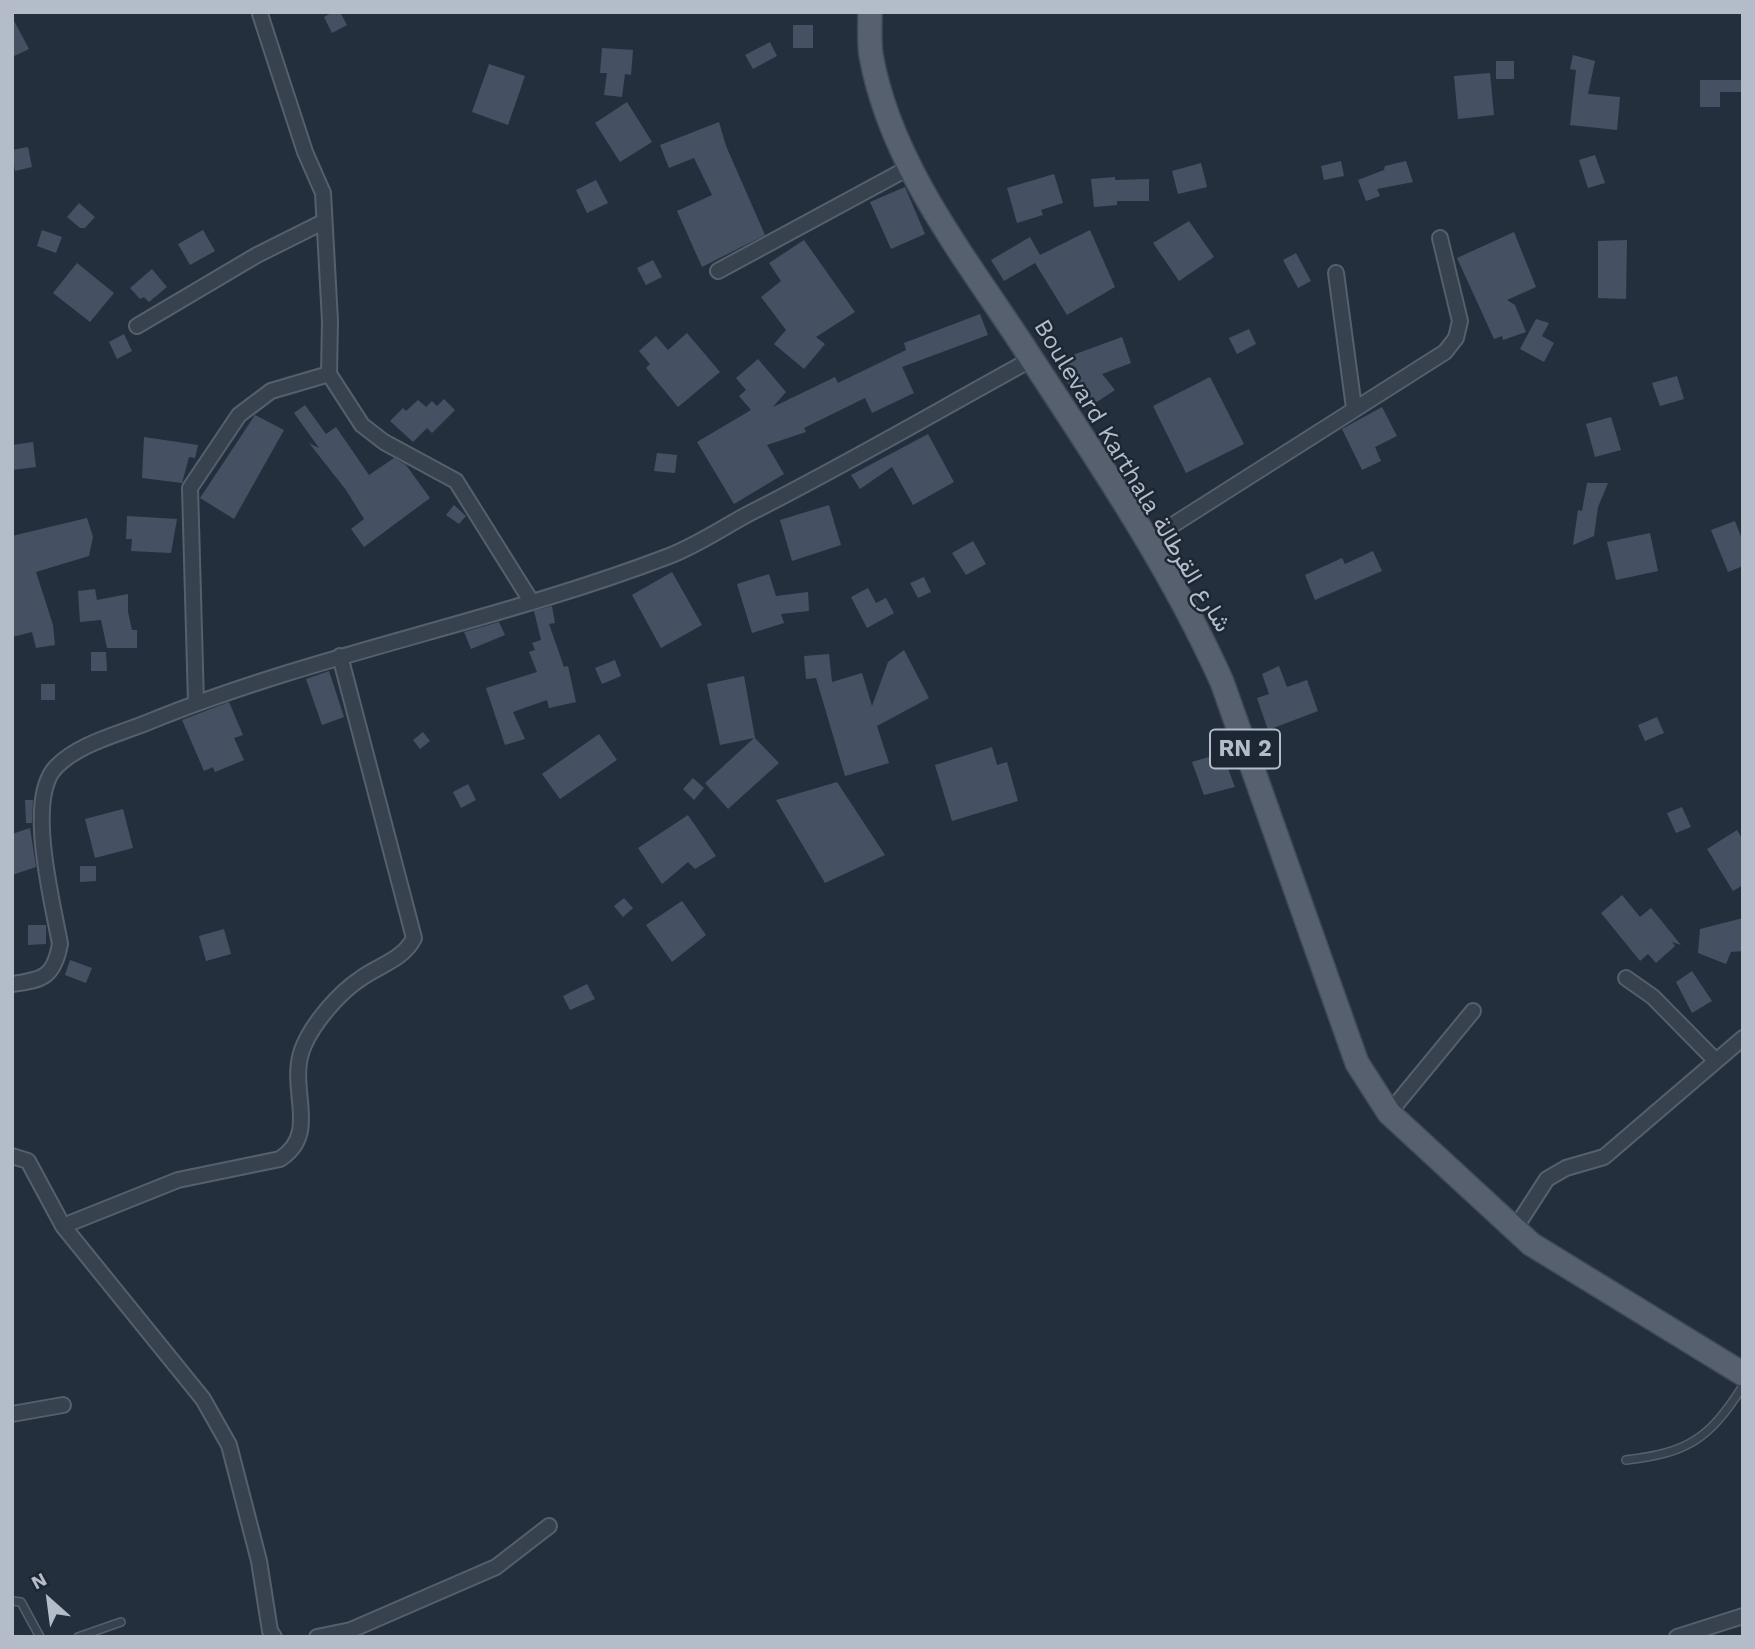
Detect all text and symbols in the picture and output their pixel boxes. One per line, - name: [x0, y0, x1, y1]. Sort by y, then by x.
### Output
- street label: Boulevard Karthala شارع القرطالة: [1027, 315, 1237, 637]
- road number: RN 2: [1210, 730, 1280, 768]
- north arrow: [14, 1565, 84, 1635]
- text: N: [27, 1568, 51, 1594]

